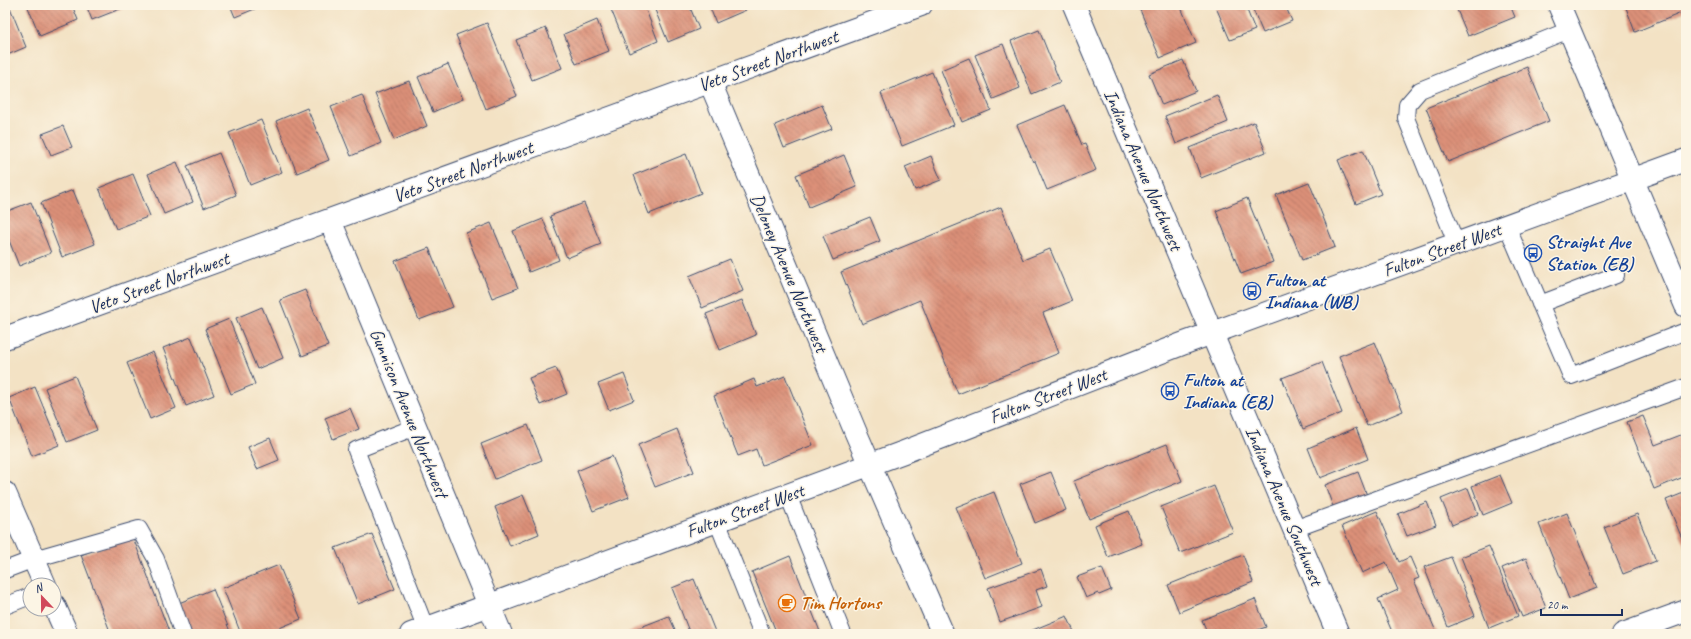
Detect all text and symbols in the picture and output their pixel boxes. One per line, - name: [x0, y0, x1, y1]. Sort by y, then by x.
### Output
- street label: Veto Street Northwest: [695, 24, 843, 97]
- street label: Indiana Avenue Northwest: [1098, 86, 1188, 256]
- street label: Veto Street Northwest: [390, 135, 538, 208]
- street label: Deloney Avenue Northwest: [745, 190, 834, 358]
- street label: Fulton Street West: [1380, 217, 1506, 282]
- place label: Straight Ave Station (EB): [1546, 230, 1635, 276]
- bus stop icon: Straight Ave Station (EB): [1523, 243, 1543, 263]
- street label: Veto Street Northwest: [86, 246, 234, 319]
- place label: Fulton at Indiana (WB): [1265, 268, 1360, 314]
- bus stop icon: Fulton at Indiana (WB): [1242, 281, 1262, 301]
- street label: Gunnison Avenue Northwest: [364, 325, 455, 504]
- street label: Fulton Street West: [986, 362, 1112, 429]
- place label: Fulton at Indiana (EB): [1183, 368, 1274, 414]
- bus stop icon: Fulton at Indiana (EB): [1160, 381, 1180, 401]
- street label: Indiana Avenue Southwest: [1240, 423, 1329, 591]
- street label: Fulton Street West: [683, 478, 809, 543]
- north arrow: [22, 577, 62, 617]
- text: N: [32, 579, 46, 595]
- place label: Tim Hortons: [800, 591, 883, 615]
- scale bar: [1541, 591, 1622, 617]
- cafe icon: Tim Hortons: [777, 593, 797, 613]
- text: 20 m: [1547, 597, 1569, 613]

